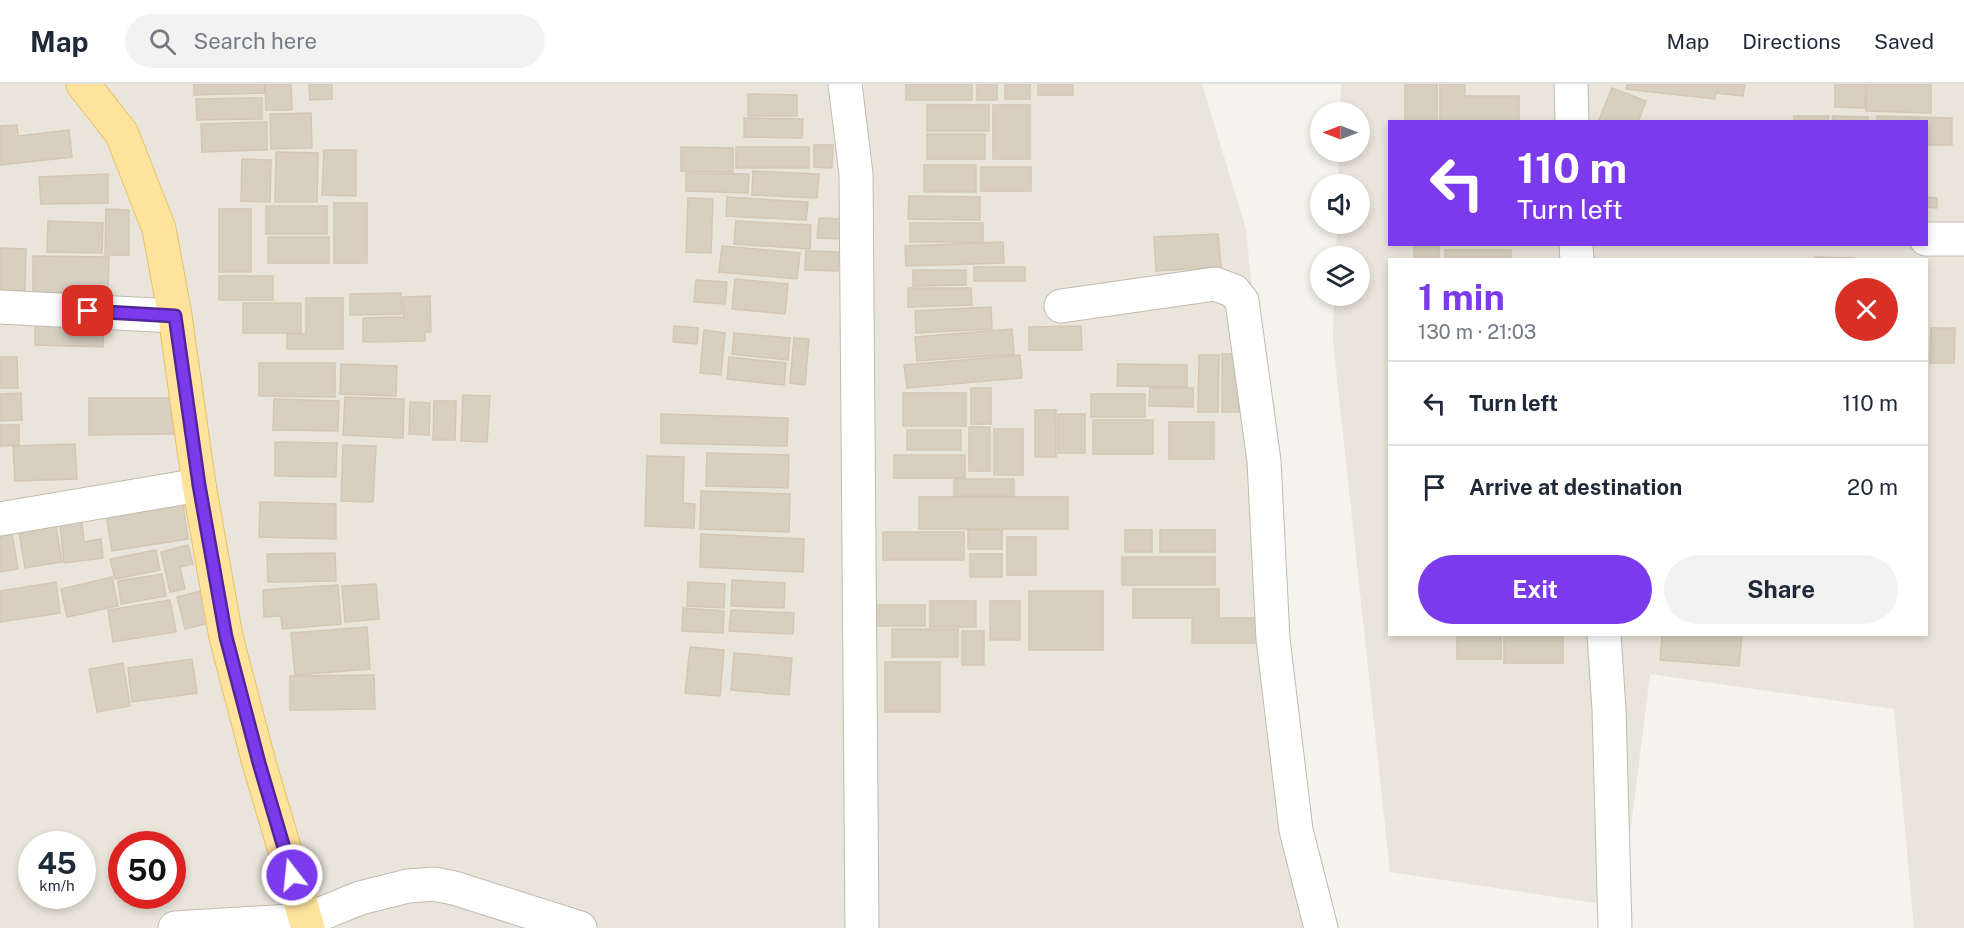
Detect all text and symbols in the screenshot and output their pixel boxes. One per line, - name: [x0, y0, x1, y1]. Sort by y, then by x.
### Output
- search box: [125, 14, 545, 68]
- text: Map: [30, 25, 89, 58]
- icon: search: [146, 25, 179, 58]
- text: Search here: [194, 28, 317, 54]
- text: Map: [1667, 29, 1709, 54]
- text: Directions: [1742, 29, 1841, 54]
- text: Saved: [1874, 29, 1934, 54]
- north arrow: [1310, 102, 1370, 162]
- map controls: [1310, 102, 1370, 306]
- text: 110 m: [1517, 143, 1627, 192]
- icon: left: [1418, 144, 1496, 222]
- button: sound: [1310, 174, 1370, 234]
- text: Turn left: [1517, 193, 1623, 225]
- button: layers: [1310, 246, 1370, 306]
- text: 1 min: [1418, 276, 1505, 318]
- button: close: [1835, 278, 1898, 341]
- pin: [62, 285, 113, 336]
- icon: arrive: [71, 294, 104, 327]
- text: 130 m · 21:03: [1418, 320, 1536, 344]
- icon: left: [1418, 387, 1451, 420]
- text: Turn left: [1469, 390, 1558, 416]
- text: 110 m: [1842, 390, 1898, 416]
- icon: arrive: [1418, 471, 1451, 504]
- text: Arrive at destination: [1469, 474, 1682, 500]
- text: 20 m: [1847, 474, 1898, 500]
- button: Exit: [1418, 555, 1652, 624]
- button: Share: [1664, 555, 1898, 624]
- speed limit sign: 50: [108, 831, 186, 909]
- position arrow: [260, 843, 324, 907]
- text: 45: [37, 845, 77, 881]
- text: km/h: [39, 877, 75, 894]

